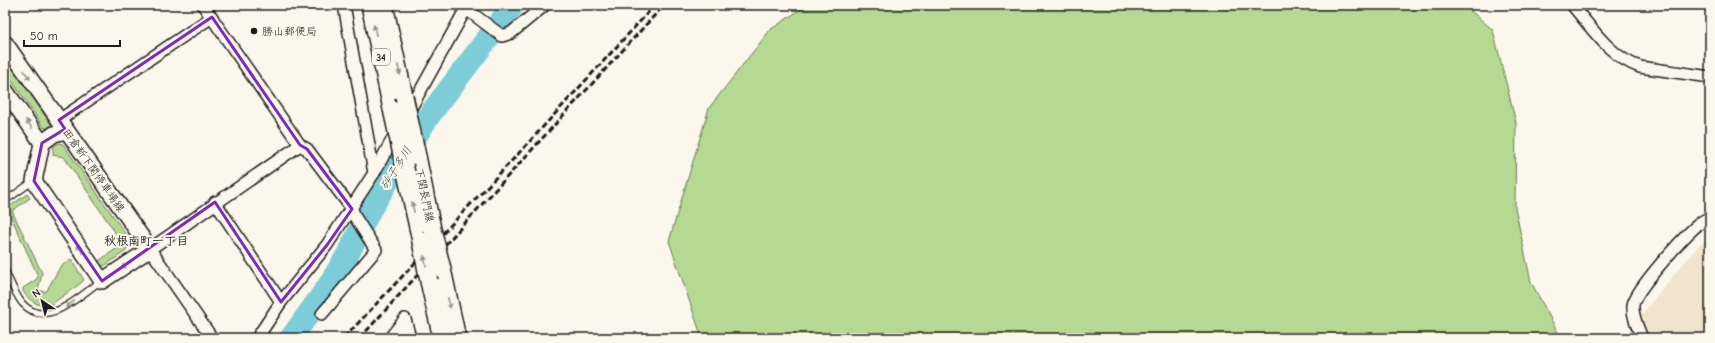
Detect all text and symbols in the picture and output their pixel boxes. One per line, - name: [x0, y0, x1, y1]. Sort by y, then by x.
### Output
- scale bar: [24, 22, 120, 48]
- one-way arrow: [371, 23, 377, 36]
- place label: 勝山郵便局: [262, 25, 317, 38]
- marker: 勝山郵便局: [249, 26, 259, 36]
- text: 50 m: [30, 29, 58, 43]
- road number: 34: [372, 49, 390, 65]
- one-way arrow: [396, 64, 402, 77]
- one-way arrow: [23, 70, 31, 81]
- one-way arrow: [25, 118, 33, 129]
- street label: 田倉新下関停車場線: [60, 126, 127, 215]
- water label: 砂子多川: [377, 144, 415, 192]
- street label: 下関長門線: [412, 167, 437, 223]
- one-way arrow: [410, 201, 416, 213]
- district label: 秋根南町一丁目: [104, 234, 188, 248]
- one-way arrow: [76, 243, 84, 254]
- one-way arrow: [422, 255, 428, 267]
- one-way arrow: [120, 261, 131, 269]
- north arrow: [22, 281, 62, 321]
- text: N: [30, 286, 43, 301]
- one-way arrow: [447, 297, 453, 310]
- one-way arrow: [65, 300, 76, 308]

